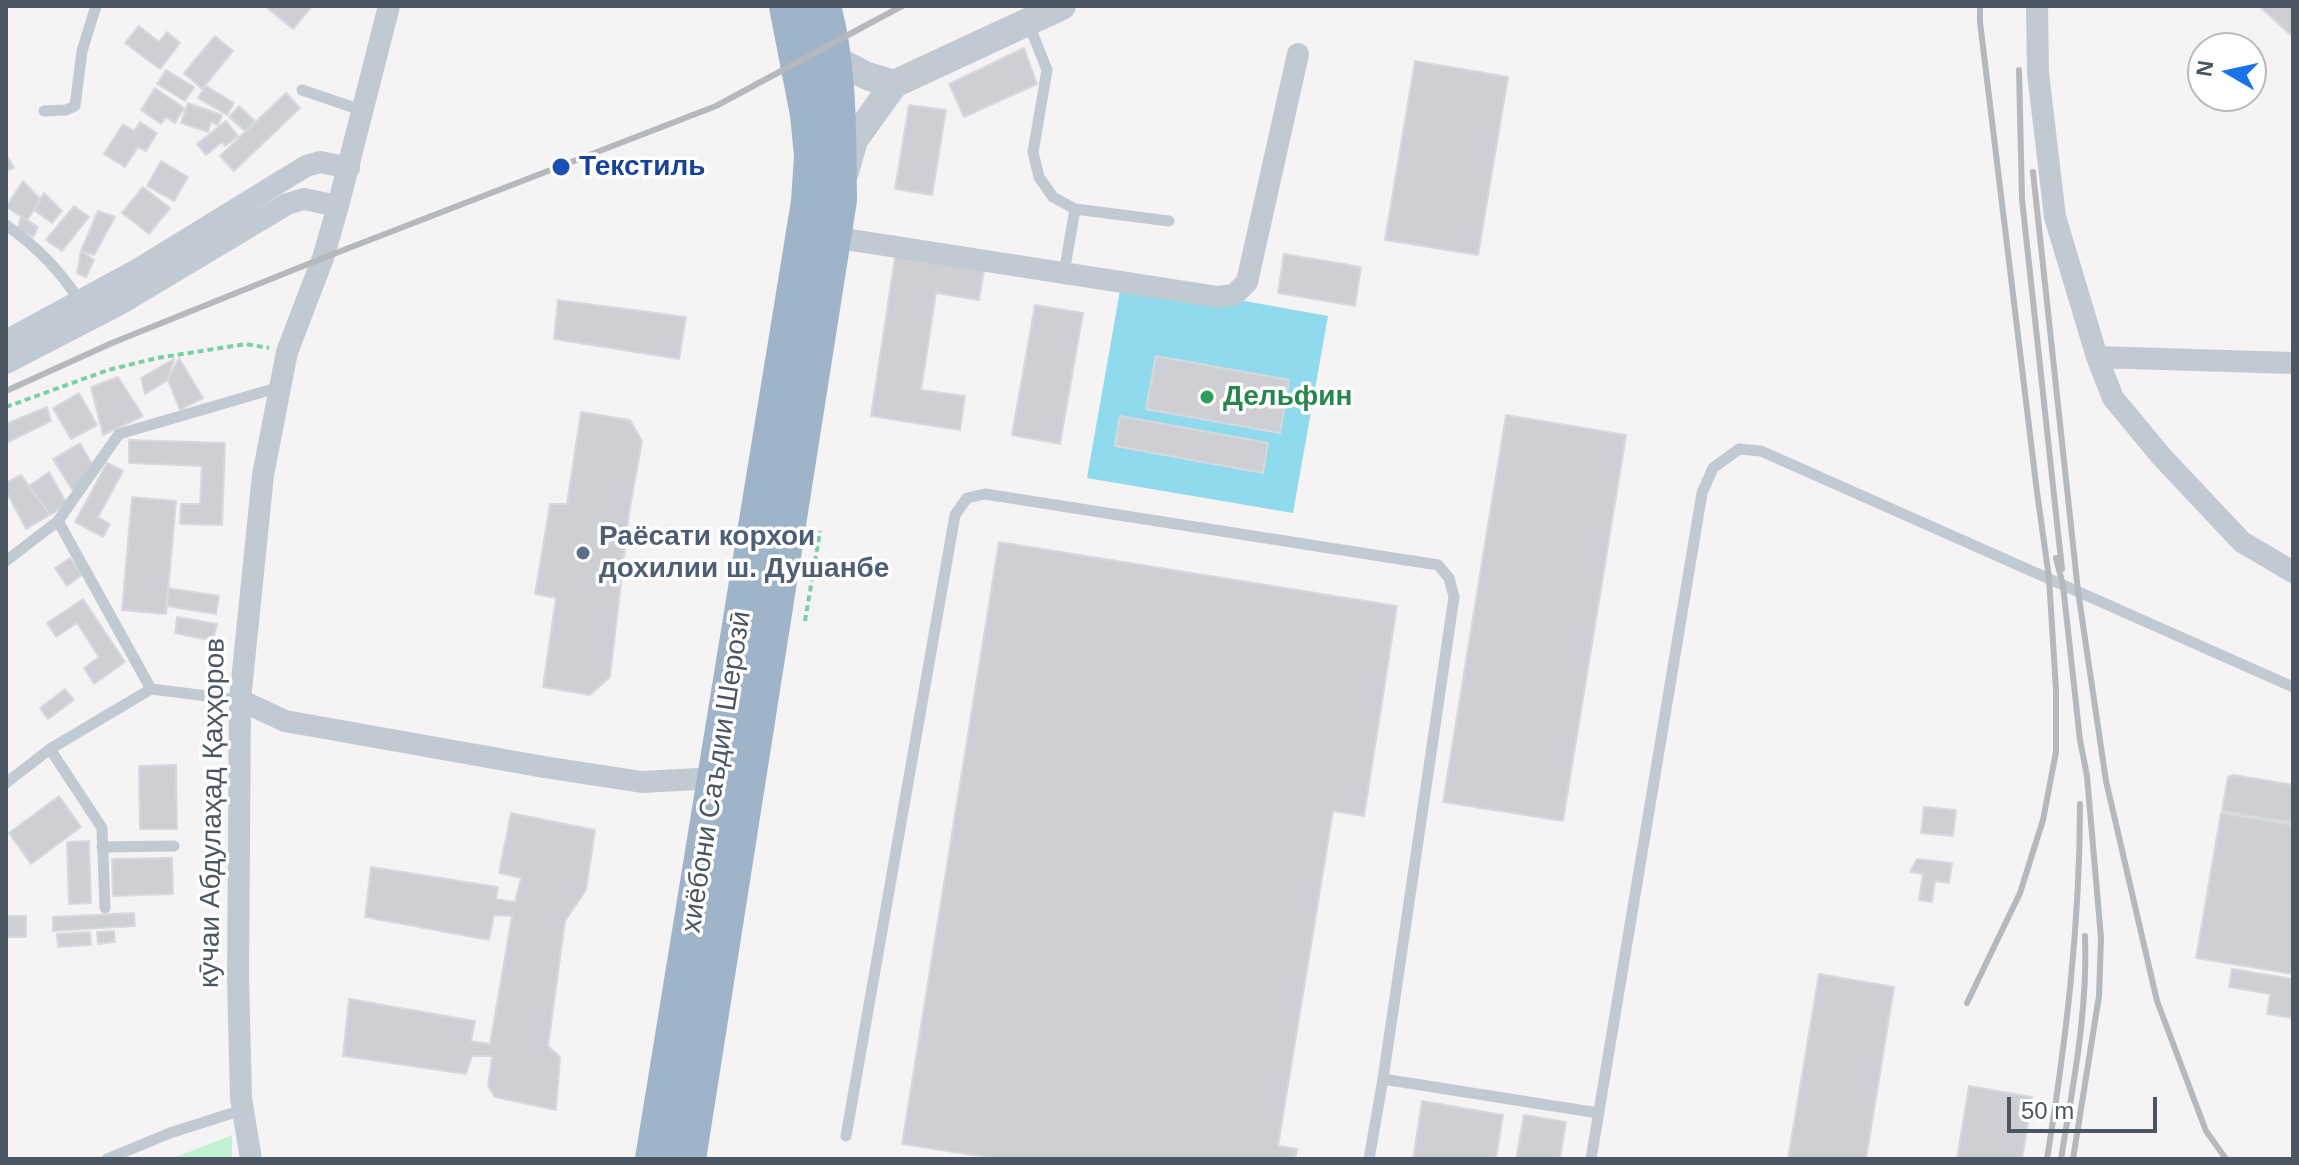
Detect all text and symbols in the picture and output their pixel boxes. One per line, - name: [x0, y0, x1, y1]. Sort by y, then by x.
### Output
- north arrow: [2187, 32, 2267, 112]
- text: N: [2191, 59, 2218, 78]
- place label: Текстиль: [579, 150, 705, 184]
- marker: Текстиль: [550, 156, 572, 178]
- place label: Дельфин: [1223, 380, 1352, 414]
- marker: Дельфин: [1198, 388, 1216, 406]
- place label: Раёсати корхои дохилии ш. Душанбе: [599, 520, 889, 586]
- marker: Раёсати корхои дохилии ш. Душанбе: [574, 544, 592, 562]
- street label: хиёбони Саъдии Шерозӣ: [675, 609, 759, 935]
- street label: кӯчаи Абдулаҳад Қаҳҳоров: [193, 638, 233, 988]
- scale bar: [2011, 1081, 2161, 1131]
- text: 50 m: [2021, 1097, 2074, 1124]

